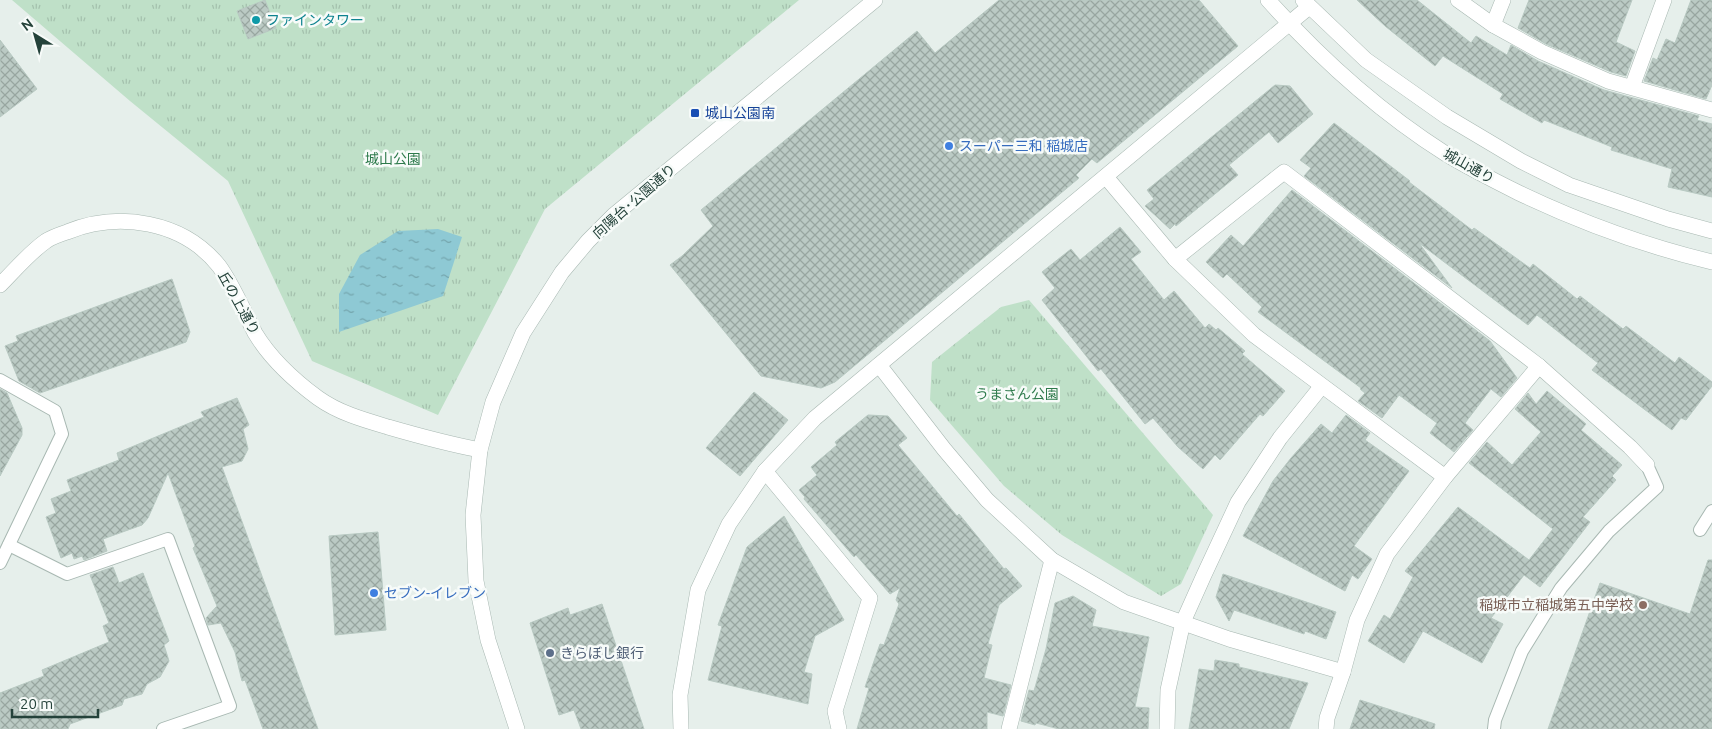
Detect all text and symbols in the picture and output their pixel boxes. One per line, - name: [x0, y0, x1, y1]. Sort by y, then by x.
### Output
- north arrow: [10, 10, 60, 60]
- place label: ファインタワー: [266, 12, 364, 28]
- marker: ファインタワー: [250, 14, 262, 26]
- text: N: [18, 15, 36, 34]
- place label: 城山公園南: [705, 105, 775, 121]
- marker: 城山公園南: [689, 107, 701, 119]
- place label: スーパー三和 稲城店: [959, 138, 1088, 154]
- marker: スーパー三和 稲城店: [943, 140, 955, 152]
- street label: 城山通り: [1441, 145, 1497, 187]
- park label: 城山公園: [365, 151, 421, 167]
- street label: 向陽台･公園通り: [589, 161, 679, 241]
- street label: 丘の上通り: [215, 269, 263, 337]
- park label: うまさん公園: [975, 386, 1059, 402]
- place label: セブン-イレブン: [384, 585, 486, 601]
- marker: セブン-イレブン: [368, 587, 380, 599]
- place label: 稲城市立稲城第五中学校: [1479, 597, 1633, 613]
- marker: 稲城市立稲城第五中学校: [1637, 599, 1649, 611]
- place label: きらぼし銀行: [560, 645, 644, 661]
- marker: きらぼし銀行: [544, 647, 556, 659]
- scale bar: [12, 686, 99, 718]
- text: 20 m: [20, 695, 53, 712]

